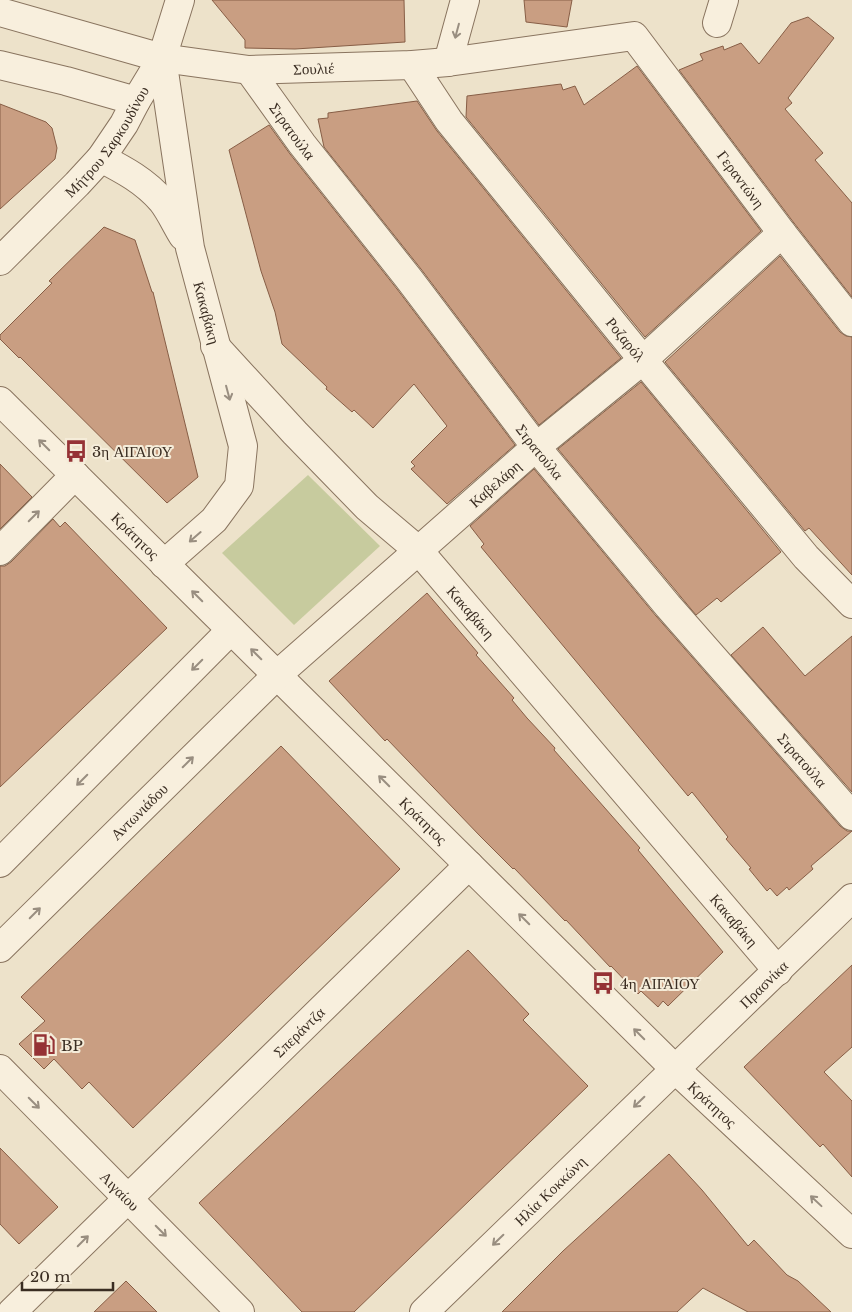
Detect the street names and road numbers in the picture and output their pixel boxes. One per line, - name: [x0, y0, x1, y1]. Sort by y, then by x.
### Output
- street label: Σουλιέ: [293, 58, 335, 78]
- street label: Μήτρου Σαρκουδίνου: [60, 82, 153, 201]
- street label: Στρατούλα: [266, 99, 320, 163]
- street label: Γεραντώνη: [713, 146, 769, 212]
- street label: Κακαβάκη: [190, 279, 225, 346]
- street label: Ροζαρόλ: [602, 313, 650, 366]
- street label: Στρατούλα: [512, 420, 568, 483]
- street label: Καβελάρη: [465, 455, 525, 511]
- street label: Κράτητος: [108, 508, 164, 563]
- street label: Κακαβάκη: [443, 582, 499, 643]
- street label: Στρατούλα: [774, 729, 832, 791]
- street label: Αντωνιάδου: [106, 779, 172, 844]
- street label: Κράτητος: [396, 793, 452, 848]
- street label: Κακαβάκη: [706, 889, 763, 951]
- street label: Πρασνίκα: [735, 956, 792, 1012]
- street label: Σπεράντζα: [269, 1002, 328, 1061]
- street label: Κράτητος: [684, 1077, 741, 1131]
- street label: Ηλία Κοκκώνη: [510, 1151, 590, 1229]
- street label: Αιγαίου: [96, 1167, 144, 1215]

